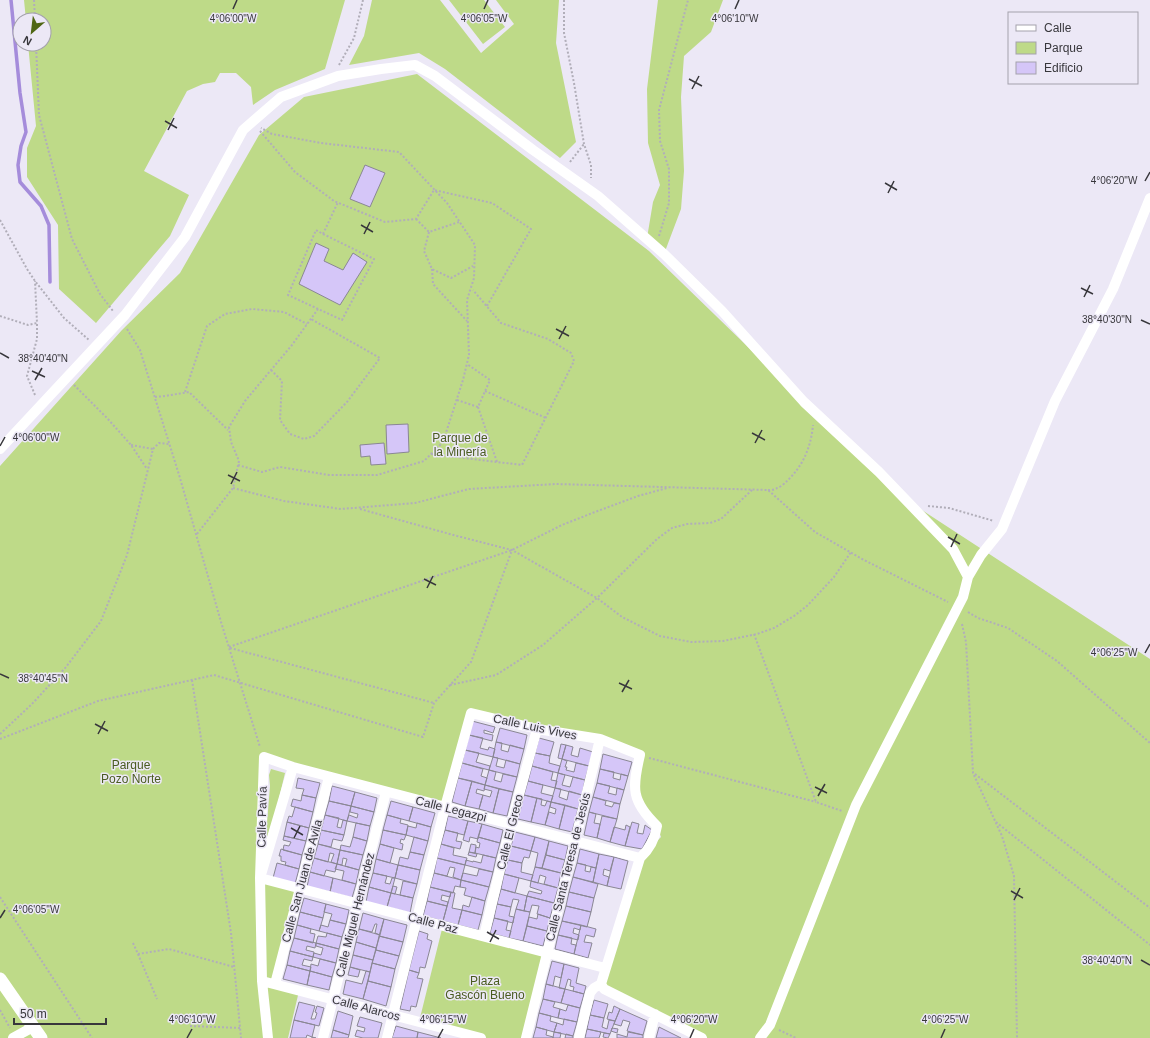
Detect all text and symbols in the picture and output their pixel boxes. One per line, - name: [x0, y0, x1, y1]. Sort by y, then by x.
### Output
- north arrow: [12, 12, 52, 52]
- legend: [1008, 12, 1138, 84]
- text: 4°06'00"W: [210, 13, 257, 24]
- text: 4°06'05"W: [461, 13, 508, 24]
- text: 4°06'10"W: [712, 13, 759, 24]
- text: Calle: [1044, 21, 1072, 35]
- text: N: [21, 34, 34, 48]
- text: Parque: [1044, 41, 1083, 55]
- text: Edificio: [1044, 61, 1083, 75]
- text: 4°06'20"W: [1091, 175, 1138, 186]
- text: 38°40'30"N: [1082, 314, 1132, 325]
- text: 38°40'40"N: [18, 353, 68, 364]
- park label: Parque de la Minería: [432, 431, 488, 459]
- text: 4°06'00"W: [13, 432, 60, 443]
- text: 4°06'25"W: [1091, 647, 1138, 658]
- text: 38°40'45"N: [18, 673, 68, 684]
- street label: Calle Luis Vives: [492, 711, 578, 743]
- park label: Parque Pozo Norte: [101, 758, 161, 786]
- street label: Calle Pavía: [254, 786, 270, 848]
- street label: Calle Santa Teresa de Jesús: [543, 791, 593, 943]
- street label: Calle El Greco: [494, 792, 526, 871]
- street label: Calle Legazpi: [414, 793, 488, 825]
- street label: Calle San Juan de Avila: [279, 818, 325, 944]
- street label: Calle Miguel Hernández: [333, 851, 377, 979]
- text: 4°06'05"W: [13, 904, 60, 915]
- street label: Calle Paz: [406, 910, 460, 936]
- text: 38°40'40"N: [1082, 955, 1132, 966]
- park label: Plaza Gascón Bueno: [445, 974, 525, 1002]
- street label: Calle Alarcos: [330, 992, 402, 1024]
- scale bar: [14, 1000, 106, 1026]
- text: 50 m: [20, 1007, 47, 1021]
- text: 4°06'10"W: [169, 1014, 216, 1025]
- text: 4°06'15"W: [420, 1014, 467, 1025]
- text: 4°06'20"W: [671, 1014, 718, 1025]
- text: 4°06'25"W: [922, 1014, 969, 1025]

